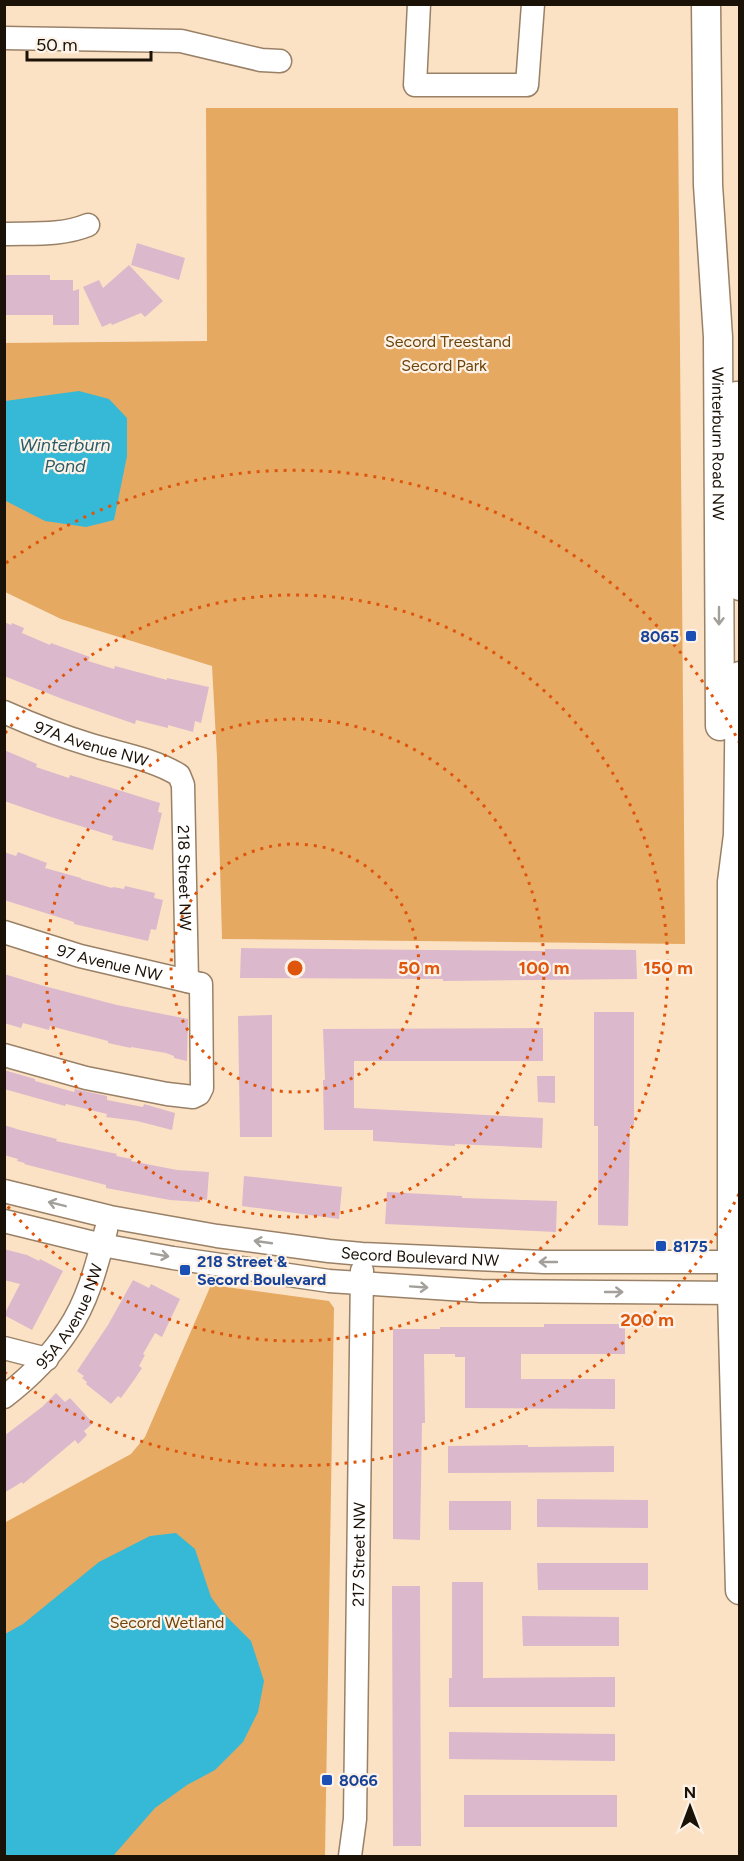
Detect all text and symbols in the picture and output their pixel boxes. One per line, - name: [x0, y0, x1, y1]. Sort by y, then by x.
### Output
- scale bar: [27, 24, 152, 62]
- text: 50 m: [36, 34, 78, 56]
- park label: Secord Treestand: [385, 332, 511, 351]
- park label: Secord Park: [401, 356, 487, 375]
- street label: Winterburn Road NW: [708, 367, 728, 521]
- water label: Winterburn Pond: [19, 434, 111, 477]
- one-way arrow: [713, 605, 725, 625]
- place label: 8065: [640, 627, 679, 646]
- marker: 8065: [684, 629, 698, 643]
- street label: 97A Avenue NW: [32, 717, 151, 771]
- street label: 218 Street NW: [174, 825, 195, 932]
- street label: 97 Avenue NW: [55, 940, 165, 985]
- text: 50 m: [398, 957, 440, 979]
- text: 100 m: [519, 957, 569, 979]
- text: 150 m: [643, 957, 693, 979]
- centre of rings: [285, 958, 305, 978]
- one-way arrow: [48, 1197, 67, 1209]
- one-way arrow: [253, 1236, 273, 1247]
- place label: 8175: [673, 1237, 708, 1256]
- marker: 8175: [654, 1239, 668, 1253]
- street label: Secord Boulevard NW: [340, 1243, 500, 1270]
- one-way arrow: [150, 1250, 169, 1261]
- place label: 218 Street & Secord Boulevard: [197, 1252, 326, 1289]
- one-way arrow: [538, 1256, 558, 1268]
- street label: 95A Avenue NW: [32, 1261, 107, 1373]
- marker: 218 Street & Secord Boulevard: [178, 1263, 192, 1277]
- one-way arrow: [409, 1281, 429, 1292]
- one-way arrow: [604, 1286, 624, 1298]
- text: 200 m: [620, 1309, 674, 1331]
- street label: 217 Street NW: [349, 1501, 369, 1607]
- park label: Secord Wetland: [110, 1613, 224, 1632]
- place label: 8066: [339, 1771, 378, 1790]
- marker: 8066: [320, 1773, 334, 1787]
- north arrow: [660, 1777, 720, 1837]
- text: N: [684, 1783, 696, 1802]

